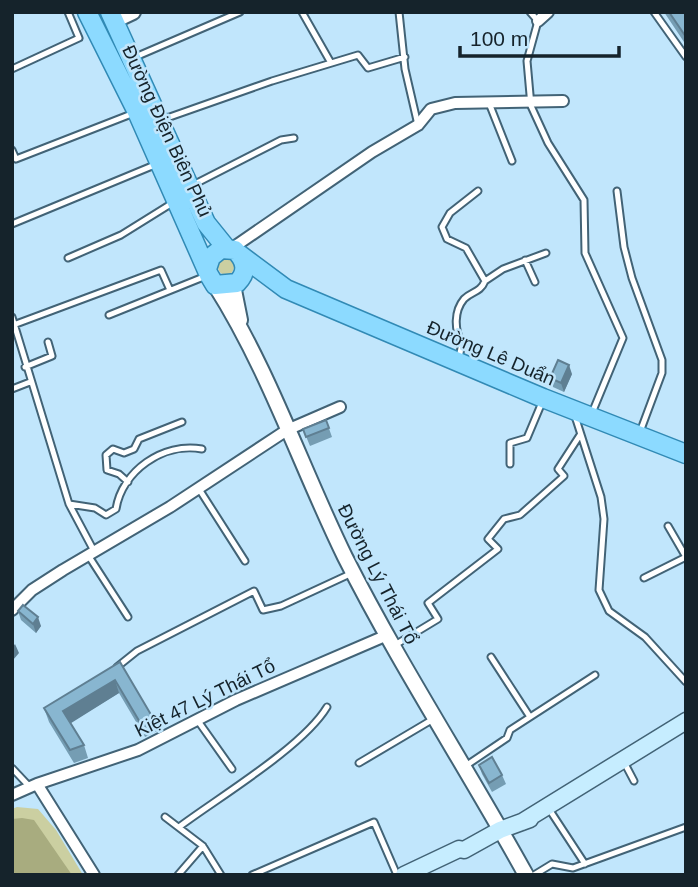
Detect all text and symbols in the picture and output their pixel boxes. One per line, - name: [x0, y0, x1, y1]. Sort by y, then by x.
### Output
- scale bar: [460, 14, 619, 58]
- text: 100 m: [470, 27, 528, 50]
- street label: Đường Điện Biên Phủ: [118, 42, 216, 220]
- street label: Đường Lê Duẩn: [424, 317, 558, 389]
- street label: Đường Lý Thái Tổ: [334, 500, 422, 648]
- street label: Kiệt 47 Lý Thái Tổ: [131, 655, 279, 741]

